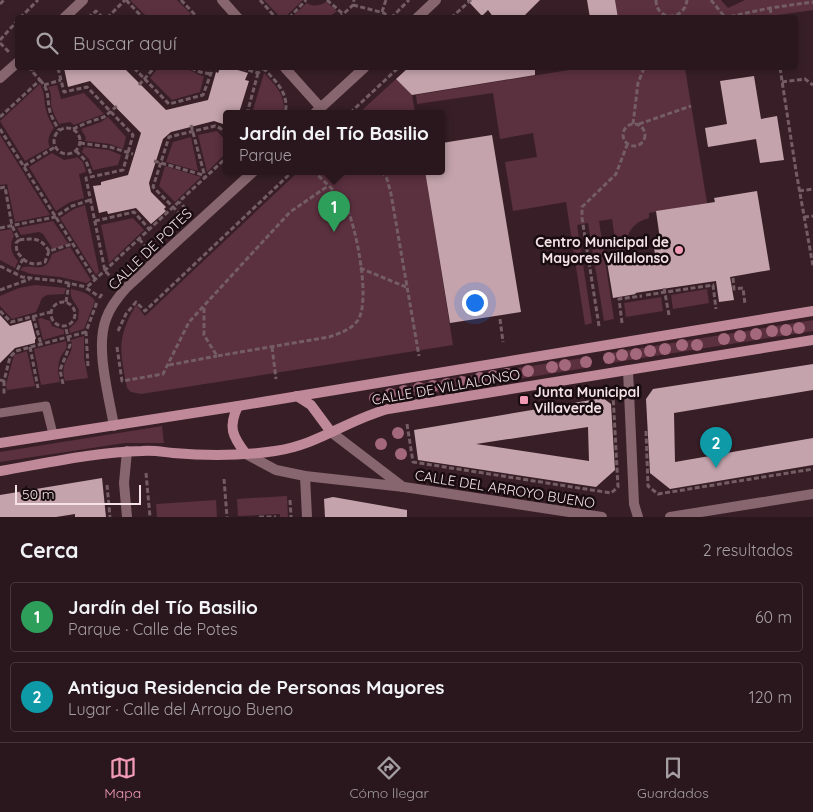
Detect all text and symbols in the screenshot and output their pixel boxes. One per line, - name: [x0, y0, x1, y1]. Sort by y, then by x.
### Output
- search box: [15, 15, 798, 70]
- icon: search: [33, 29, 61, 57]
- text: Buscar aquí: [73, 31, 177, 55]
- popup: [223, 110, 445, 175]
- text: Jardín del Tío Basilio: [239, 121, 429, 145]
- text: Parque: [239, 145, 292, 165]
- pin: 1: [318, 191, 350, 232]
- street label: CALLE DE POTES: [104, 204, 196, 294]
- place label: Centro Municipal de Mayores Villalonso: [535, 233, 669, 267]
- marker: Centro Municipal de Mayores Villalonso: [673, 244, 685, 256]
- your location: [462, 290, 488, 316]
- street label: CALLE DE VILLALONSO: [370, 365, 522, 409]
- place label: Junta Municipal Villaverde: [534, 383, 640, 417]
- marker: Junta Municipal Villaverde: [518, 394, 530, 406]
- pin: 2: [700, 427, 732, 468]
- street label: CALLE DEL ARROYO BUENO: [414, 466, 597, 512]
- scale bar: [15, 482, 141, 505]
- text: 50 m: [22, 485, 55, 503]
- text: Cerca: [20, 537, 78, 563]
- text: 2 resultados: [703, 540, 793, 560]
- text: Jardín del Tío Basilio: [68, 595, 258, 619]
- text: 1: [34, 607, 40, 627]
- text: 60 m: [755, 607, 792, 627]
- text: Parque · Calle de Potes: [68, 619, 237, 639]
- text: Antigua Residencia de Personas Mayores: [68, 675, 445, 699]
- text: 2: [32, 687, 42, 707]
- text: 120 m: [749, 687, 792, 707]
- text: Lugar · Calle del Arroyo Bueno: [68, 699, 293, 719]
- tab: Mapa: [104, 754, 141, 802]
- tab: Cómo llegar: [349, 754, 429, 802]
- tab: Guardados: [637, 754, 709, 802]

